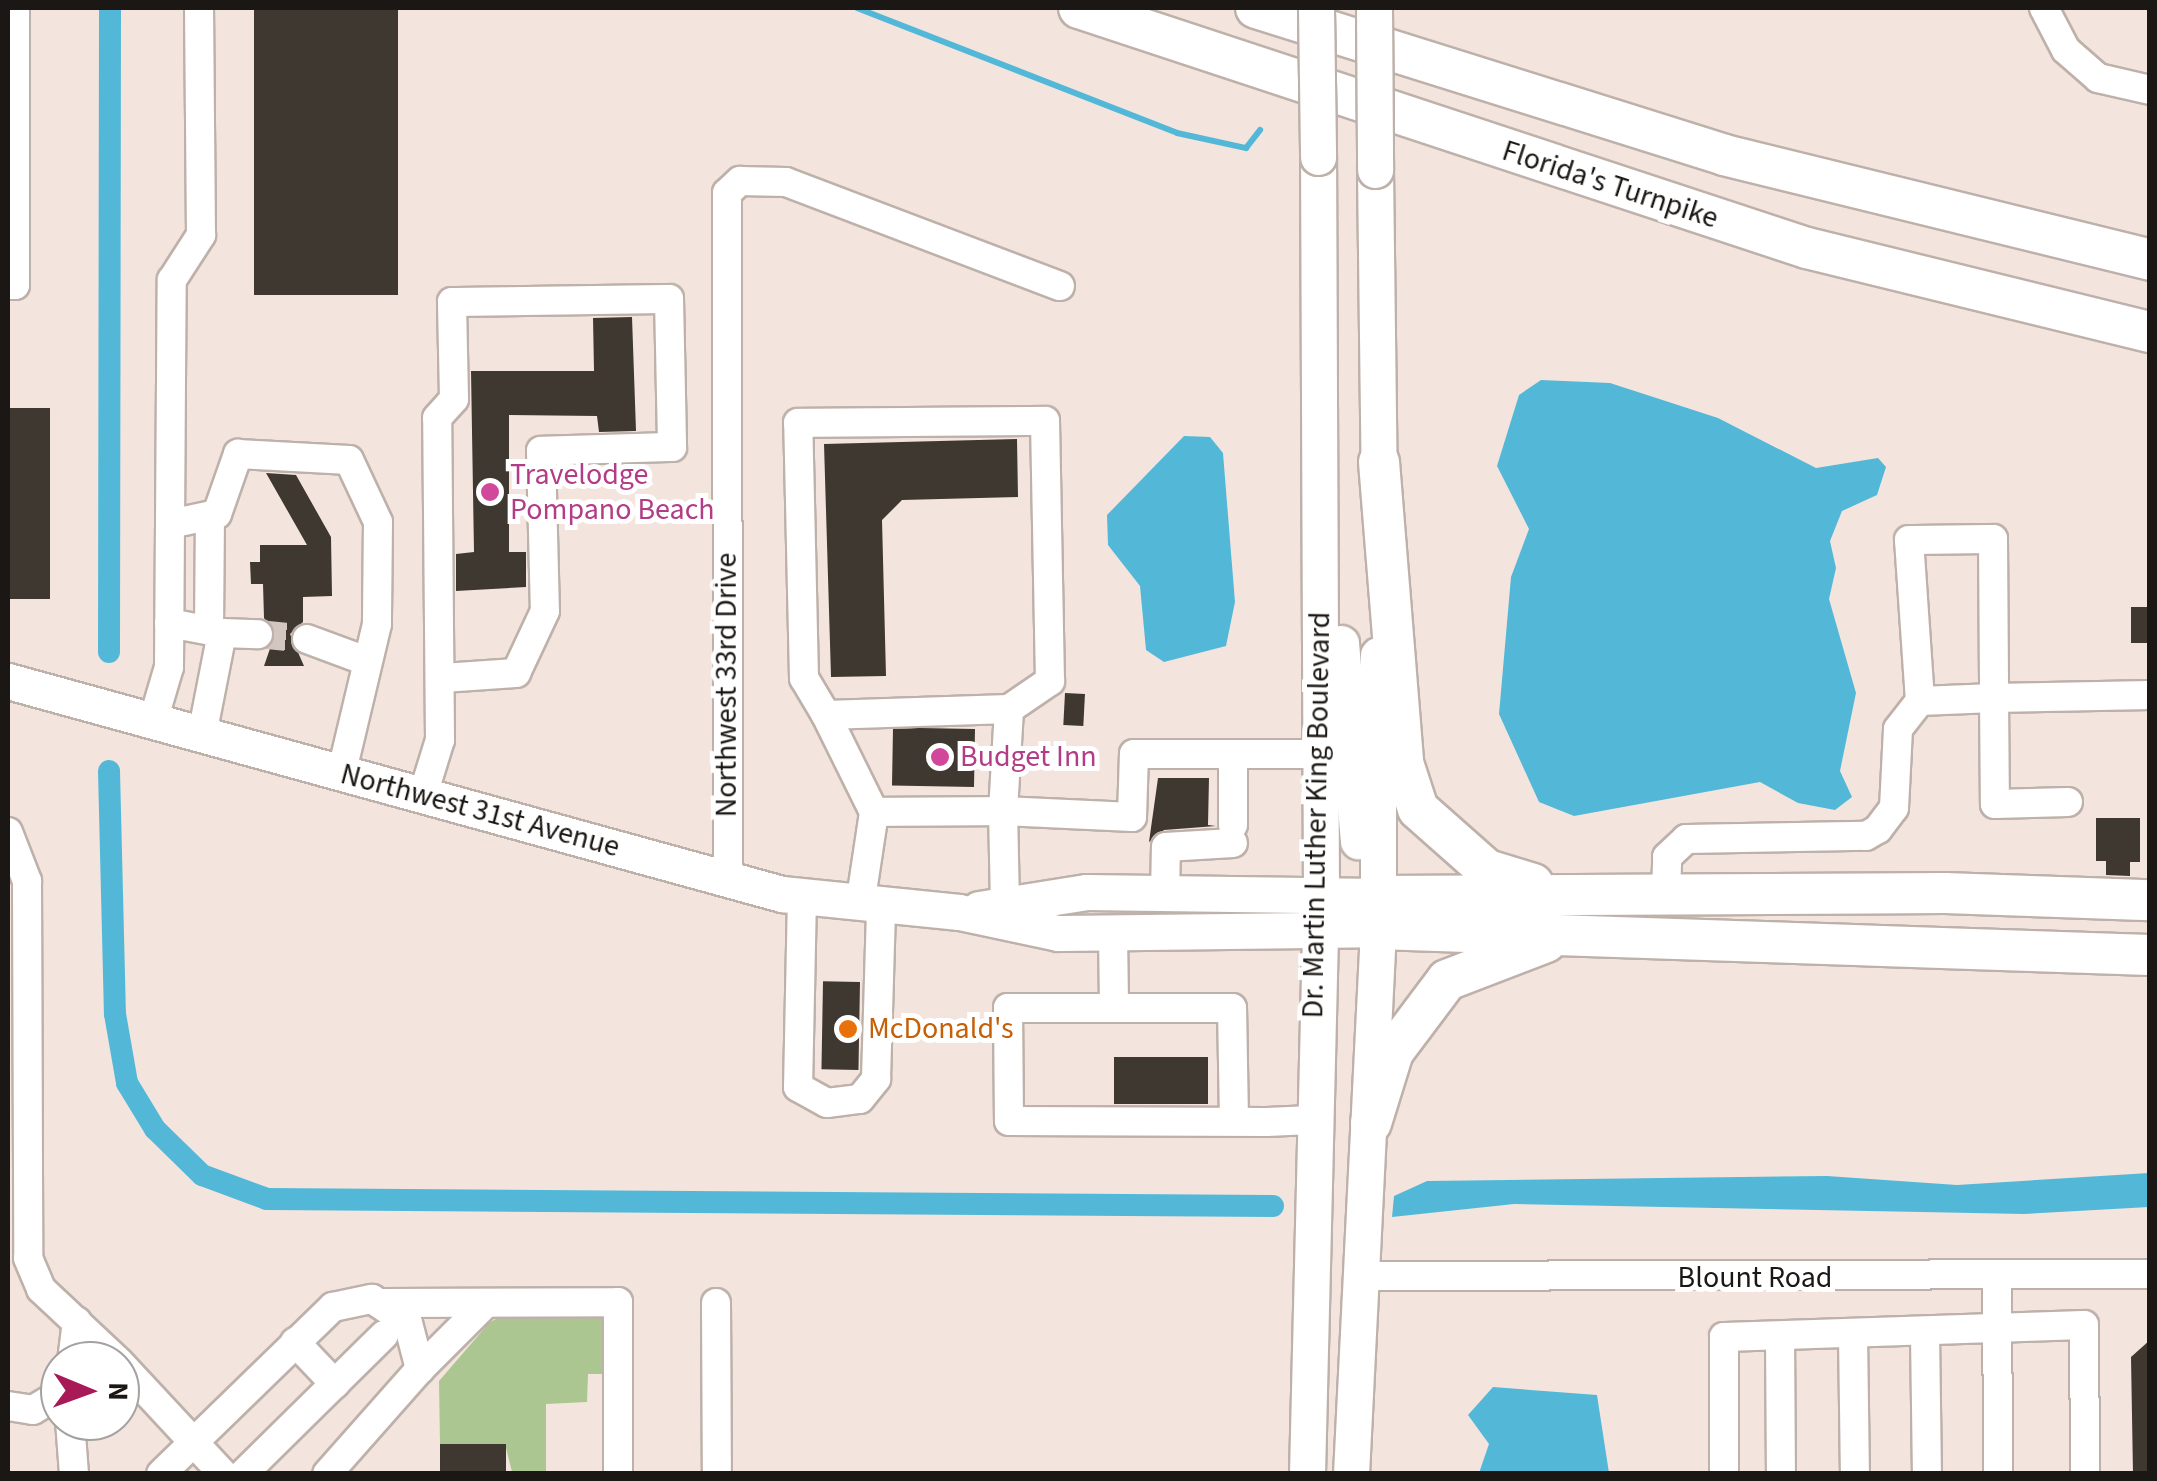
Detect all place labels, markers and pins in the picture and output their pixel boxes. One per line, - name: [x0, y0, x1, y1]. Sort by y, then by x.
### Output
- place label: Travelodge Pompano Beach: [510, 457, 715, 528]
- marker: Travelodge Pompano Beach: [479, 481, 501, 503]
- place label: Budget Inn: [960, 739, 1097, 775]
- marker: Budget Inn: [929, 746, 951, 768]
- place label: McDonald's: [868, 1011, 1013, 1047]
- marker: McDonald's: [837, 1018, 859, 1040]

